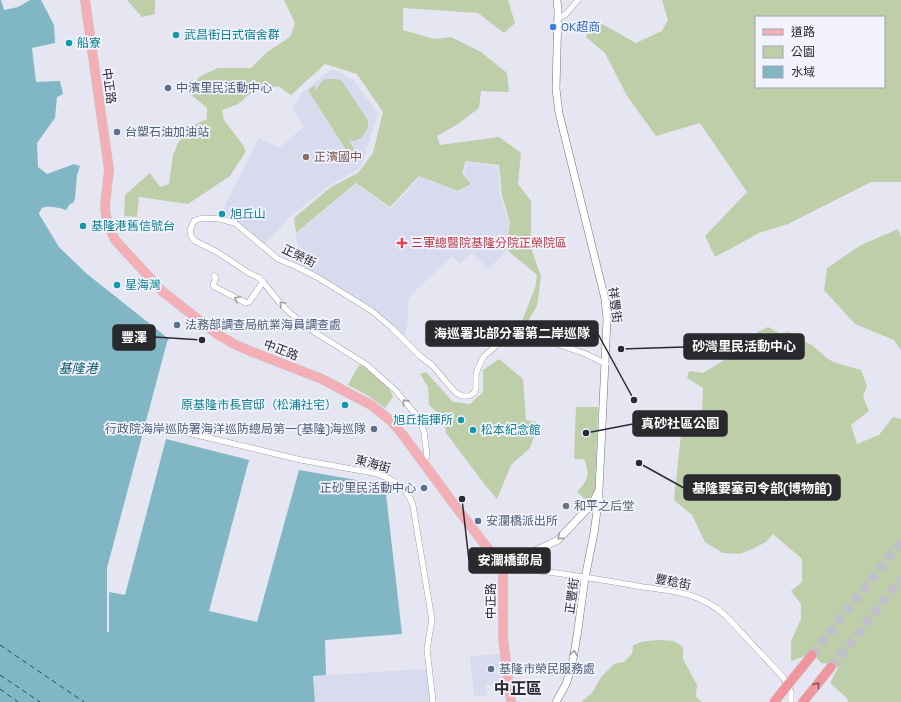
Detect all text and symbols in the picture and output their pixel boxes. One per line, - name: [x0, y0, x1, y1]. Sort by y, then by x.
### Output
- legend: [755, 16, 885, 88]
- place label: OK超商: [561, 19, 600, 35]
- marker: OK超商: [548, 22, 558, 32]
- text: 道路: [791, 24, 815, 40]
- place label: 武昌街日式宿舍群: [184, 27, 280, 43]
- marker: 武昌街日式宿舍群: [171, 30, 181, 40]
- place label: 船寮: [77, 35, 101, 51]
- marker: 船寮: [64, 38, 74, 48]
- text: 公園: [791, 44, 815, 60]
- text: 水域: [791, 64, 815, 80]
- street label: 中正路: [99, 67, 119, 105]
- place label: 中濱里民活動中心: [176, 80, 272, 96]
- marker: 中濱里民活動中心: [163, 83, 173, 93]
- place label: 台塑石油加油站: [125, 124, 209, 140]
- marker: 台塑石油加油站: [112, 127, 122, 137]
- place label: 正濱國中: [314, 149, 362, 165]
- marker: 正濱國中: [301, 152, 311, 162]
- place label: 旭丘山: [230, 206, 266, 222]
- marker: 旭丘山: [217, 209, 227, 219]
- place label: 基隆港舊信號台: [91, 218, 175, 234]
- marker: 基隆港舊信號台: [78, 221, 88, 231]
- place label: 三軍總醫院基隆分院正榮院區: [411, 235, 567, 251]
- marker: 三軍總醫院基隆分院正榮院區: [396, 237, 408, 249]
- street label: 正榮街: [279, 241, 319, 271]
- place label: 星海灣: [125, 277, 161, 293]
- marker: 星海灣: [112, 280, 122, 290]
- street label: 祥豐街: [605, 286, 625, 324]
- one-way arrow: [234, 296, 241, 303]
- one-way arrow: [279, 302, 287, 309]
- place label: 法務部調查局航業海員調查處: [185, 317, 341, 333]
- marker: 法務部調查局航業海員調查處: [172, 320, 182, 330]
- callout: 海巡署北部分署第二岸巡隊: [426, 321, 598, 346]
- callout: 豐澤: [113, 325, 155, 350]
- text: 海巡署北部分署第二岸巡隊: [434, 325, 590, 342]
- text: 豐澤: [121, 329, 147, 346]
- callout: 砂灣里民活動中心: [684, 334, 804, 359]
- street label: 中正路: [261, 336, 301, 364]
- text: 砂灣里民活動中心: [692, 338, 796, 355]
- water label: 基隆港: [58, 360, 99, 377]
- place label: 原基隆市長官邸（松浦社宅）: [181, 397, 337, 413]
- one-way arrow: [402, 399, 410, 407]
- marker: 原基隆市長官邸（松浦社宅）: [340, 400, 350, 410]
- callout: 真砂社區公園: [633, 411, 727, 436]
- place label: 旭丘指揮所: [393, 412, 453, 428]
- marker: 旭丘指揮所: [456, 415, 466, 425]
- text: 真砂社區公園: [641, 415, 719, 432]
- place label: 行政院海岸巡防署海洋巡防總局第一(基隆)海巡隊: [105, 421, 366, 437]
- place label: 松本紀念館: [481, 422, 541, 438]
- marker: 行政院海岸巡防署海洋巡防總局第一(基隆)海巡隊: [369, 424, 379, 434]
- marker: 松本紀念館: [468, 425, 478, 435]
- street label: 東海街: [354, 452, 392, 476]
- callout: 基隆要塞司令部(博物館): [684, 475, 840, 500]
- place label: 正砂里民活動中心: [320, 480, 416, 496]
- text: 基隆要塞司令部(博物館): [692, 480, 832, 497]
- marker: 正砂里民活動中心: [419, 483, 429, 493]
- place label: 和平之后堂: [574, 498, 634, 514]
- marker: 和平之后堂: [561, 501, 571, 511]
- place label: 安瀾橋派出所: [486, 513, 558, 529]
- marker: 安瀾橋派出所: [473, 516, 483, 526]
- one-way arrow: [557, 533, 564, 540]
- callout: 安瀾橋郵局: [469, 548, 550, 573]
- text: 安瀾橋郵局: [477, 552, 543, 569]
- street label: 豐稔街: [654, 571, 692, 593]
- street label: 正豐街: [562, 577, 582, 615]
- street label: 中正路: [483, 583, 499, 619]
- one-way arrow: [569, 650, 578, 656]
- place label: 基隆市榮民服務處: [499, 661, 595, 677]
- marker: 基隆市榮民服務處: [486, 664, 496, 674]
- district label: 中正區: [494, 678, 542, 699]
- one-way arrow: [813, 682, 820, 689]

